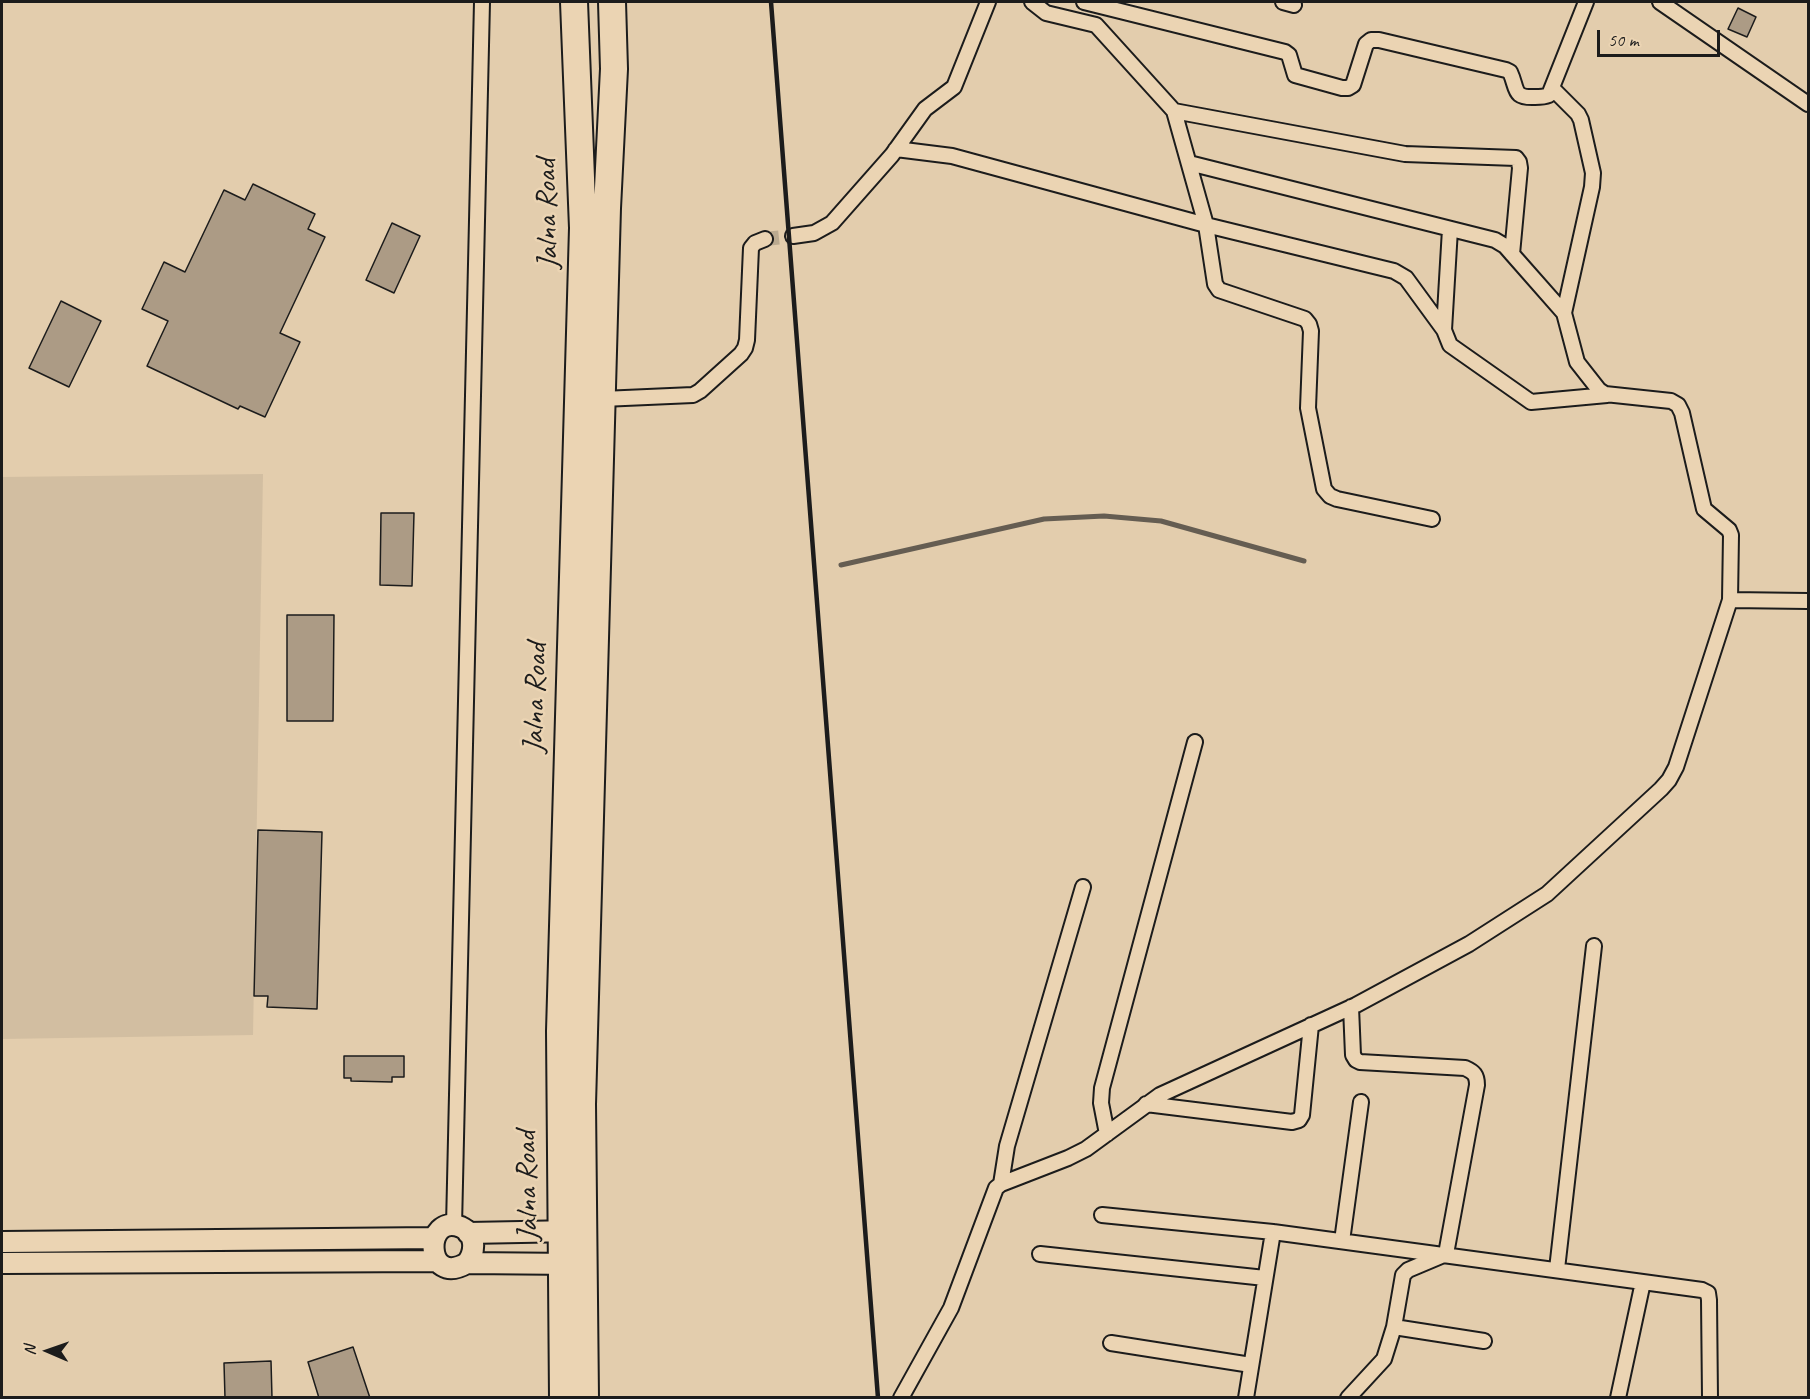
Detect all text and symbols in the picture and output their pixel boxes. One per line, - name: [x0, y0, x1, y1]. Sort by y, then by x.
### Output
- scale bar: [1600, 18, 1723, 56]
- text: 50 m: [1608, 29, 1639, 51]
- street label: Jalna Road: [529, 159, 567, 269]
- street label: Jalna Road: [516, 642, 556, 754]
- street label: Jalna Road: [509, 1131, 547, 1241]
- north arrow: [18, 1321, 78, 1381]
- text: N: [20, 1345, 40, 1356]

